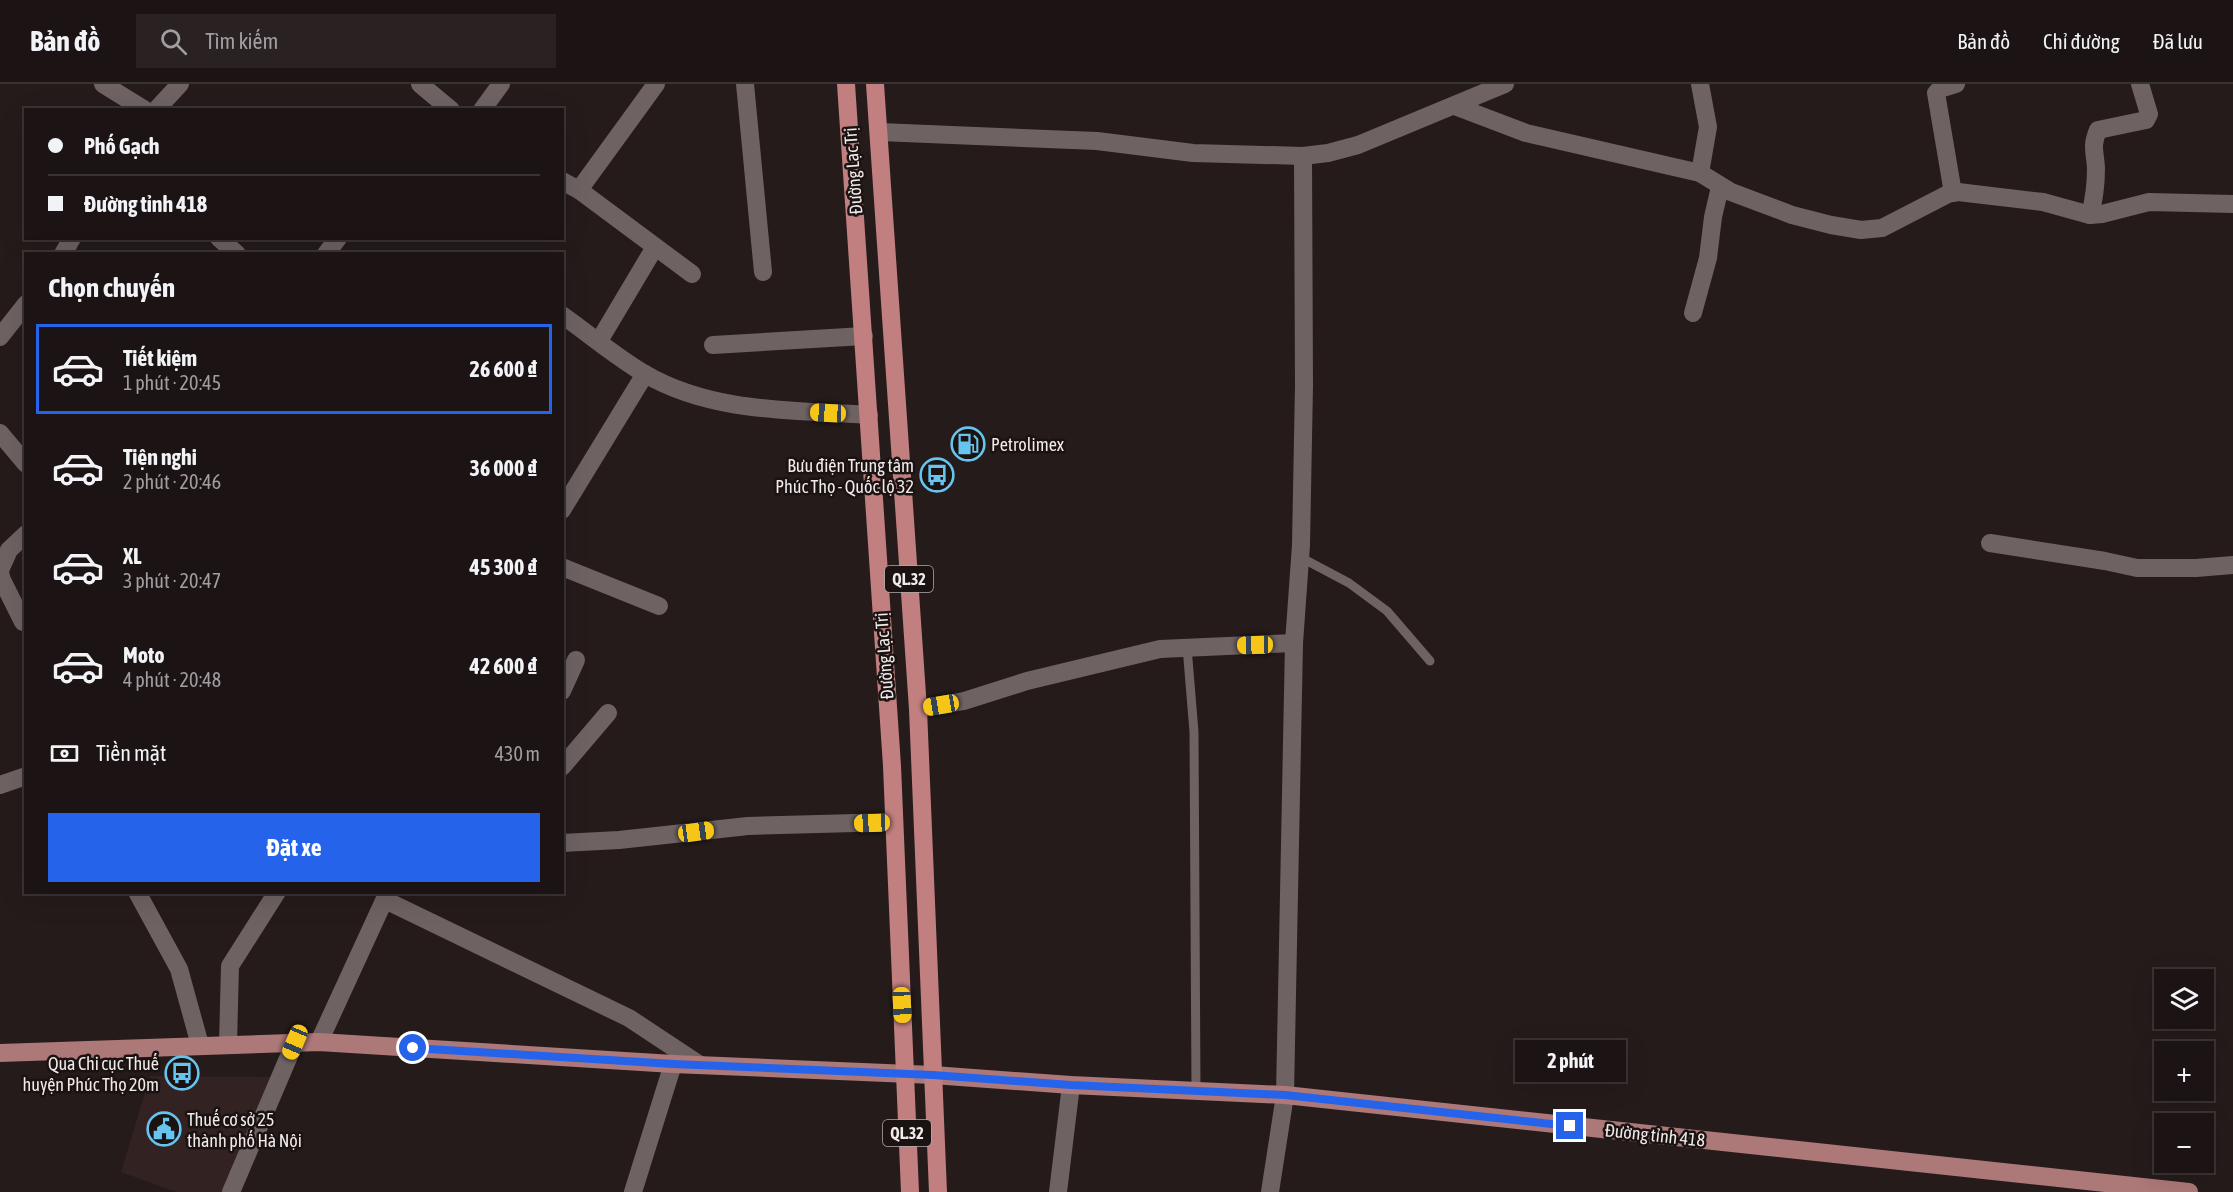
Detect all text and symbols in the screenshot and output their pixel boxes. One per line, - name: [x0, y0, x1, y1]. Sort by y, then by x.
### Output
- search box: [136, 14, 556, 68]
- text: Bản đồ: [30, 25, 100, 57]
- icon: search: [157, 25, 190, 58]
- text: Tìm kiếm: [205, 28, 278, 54]
- text: Bản đồ: [1957, 29, 2010, 53]
- text: Chỉ đường: [2043, 29, 2120, 53]
- text: Đã lưu: [2153, 29, 2203, 53]
- street label: Đường Lạc Trị: [839, 127, 867, 215]
- text: Phố Gạch: [84, 133, 160, 159]
- text: Đường tỉnh 418: [84, 191, 207, 217]
- text: Chọn chuyến: [48, 272, 175, 303]
- icon: car: [51, 342, 105, 396]
- text: Tiết kiệm: [123, 345, 197, 371]
- text: 26 600 ₫: [470, 356, 537, 382]
- text: 1 phút · 20:45: [123, 371, 221, 394]
- car: [810, 403, 846, 423]
- fuel station icon: Petrolimex: [950, 426, 986, 462]
- place label: Petrolimex: [991, 434, 1064, 455]
- icon: car: [51, 441, 105, 495]
- text: Tiện nghi: [123, 444, 197, 470]
- text: 36 000 ₫: [470, 455, 537, 481]
- place label: Bưu điện Trung tâm Phúc Thọ - Quốc lộ 32: [775, 455, 914, 497]
- bus stop icon: Bưu điện Trung tâm Phúc Thọ - Quốc lộ 32: [919, 457, 955, 493]
- text: 2 phút · 20:46: [123, 470, 221, 493]
- icon: car: [51, 540, 105, 594]
- text: XL: [123, 543, 141, 569]
- text: 45 300 ₫: [470, 554, 537, 580]
- road number: QL.32: [885, 566, 933, 592]
- text: 3 phút · 20:47: [123, 569, 221, 592]
- street label: Đường Lạc Trị: [870, 612, 898, 700]
- car: [1237, 636, 1273, 654]
- icon: car: [51, 639, 105, 693]
- text: Moto: [123, 642, 165, 668]
- text: 42 600 ₫: [470, 653, 537, 679]
- text: 4 phút · 20:48: [123, 668, 221, 691]
- car: [922, 693, 960, 717]
- icon: cash: [48, 737, 81, 770]
- text: Tiền mặt: [96, 740, 166, 766]
- text: 430 m: [495, 742, 540, 765]
- button: Đặt xe: [48, 813, 540, 882]
- car: [854, 813, 890, 833]
- car: [677, 821, 715, 843]
- map controls: [2154, 969, 2214, 1173]
- button: layers: [2154, 969, 2214, 1029]
- car: [892, 987, 912, 1023]
- car: [280, 1022, 310, 1062]
- route start: [399, 1034, 426, 1061]
- callout: 2 phút: [1514, 1039, 1626, 1081]
- button: +: [2154, 1041, 2214, 1101]
- text: 2 phút: [1547, 1049, 1594, 1072]
- place label: Qua Chi cục Thuế huyện Phúc Thọ 20m: [23, 1052, 159, 1095]
- bus stop icon: Qua Chi cục Thuế huyện Phúc Thọ 20m: [164, 1055, 200, 1091]
- place label: Thuế cơ sở 25 thành phố Hà Nội: [187, 1108, 302, 1151]
- public building icon: Thuế cơ sở 25 thành phố Hà Nội: [146, 1111, 182, 1147]
- route end: [1556, 1112, 1583, 1139]
- button: −: [2154, 1113, 2214, 1173]
- street label: Đường tỉnh 418: [1604, 1119, 1706, 1151]
- road number: QL.32: [883, 1120, 931, 1146]

